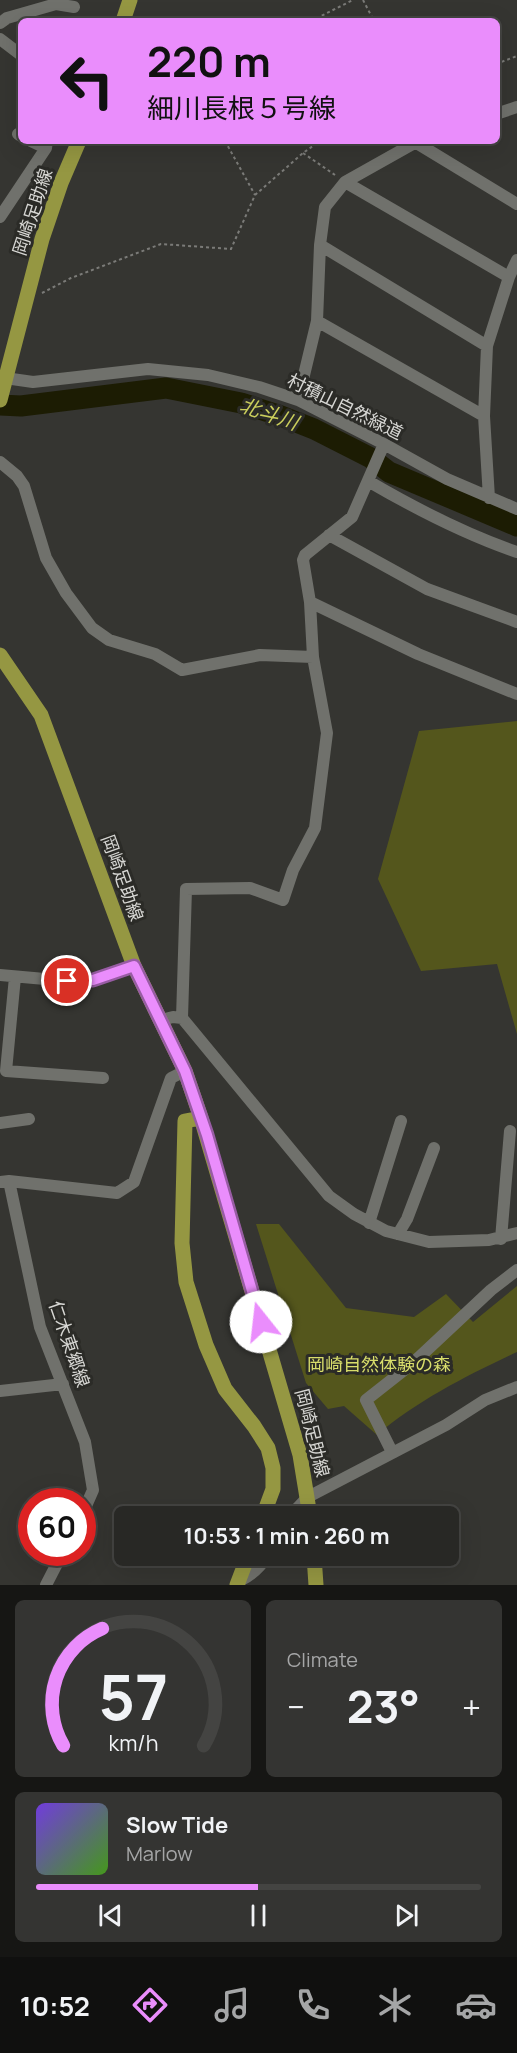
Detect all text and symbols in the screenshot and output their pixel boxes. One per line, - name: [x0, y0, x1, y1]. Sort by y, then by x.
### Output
- text: 220 m: [147, 32, 271, 90]
- icon: left: [48, 42, 126, 120]
- text: 細川長根５号線: [147, 89, 336, 126]
- street label: 岡崎足助線: [7, 165, 57, 258]
- street label: 村積山自然緑道: [284, 368, 407, 445]
- water label: 北斗川: [236, 391, 304, 437]
- street label: 岡崎足助線: [96, 831, 150, 924]
- pin: [41, 955, 92, 1006]
- icon: arrive: [50, 964, 83, 997]
- position arrow: [229, 1290, 293, 1354]
- street label: 仁木東郷線: [44, 1297, 96, 1390]
- park label: 岡崎自然体験の森: [307, 1352, 451, 1376]
- street label: 岡崎足助線: [290, 1386, 336, 1479]
- speed limit sign: 60: [18, 1488, 96, 1566]
- text: 10:53 · 1 min · 260 m: [184, 1521, 389, 1551]
- text: Climate: [287, 1646, 358, 1673]
- text: 57: [98, 1653, 168, 1739]
- text: 23°: [347, 1675, 420, 1737]
- text: −: [287, 1684, 305, 1729]
- text: +: [462, 1684, 481, 1729]
- text: km/h: [108, 1728, 158, 1757]
- text: Slow Tide: [126, 1810, 228, 1840]
- text: Marlow: [126, 1840, 193, 1867]
- icon: previous: [94, 1899, 127, 1932]
- icon: pause: [242, 1899, 275, 1932]
- icon: next: [390, 1899, 423, 1932]
- icon: directions: [129, 1984, 171, 2026]
- icon: music: [211, 1984, 253, 2026]
- icon: phone: [292, 1984, 334, 2026]
- icon: climate: [374, 1984, 416, 2026]
- icon: car: [455, 1984, 497, 2026]
- text: 10:52: [20, 1987, 90, 2024]

